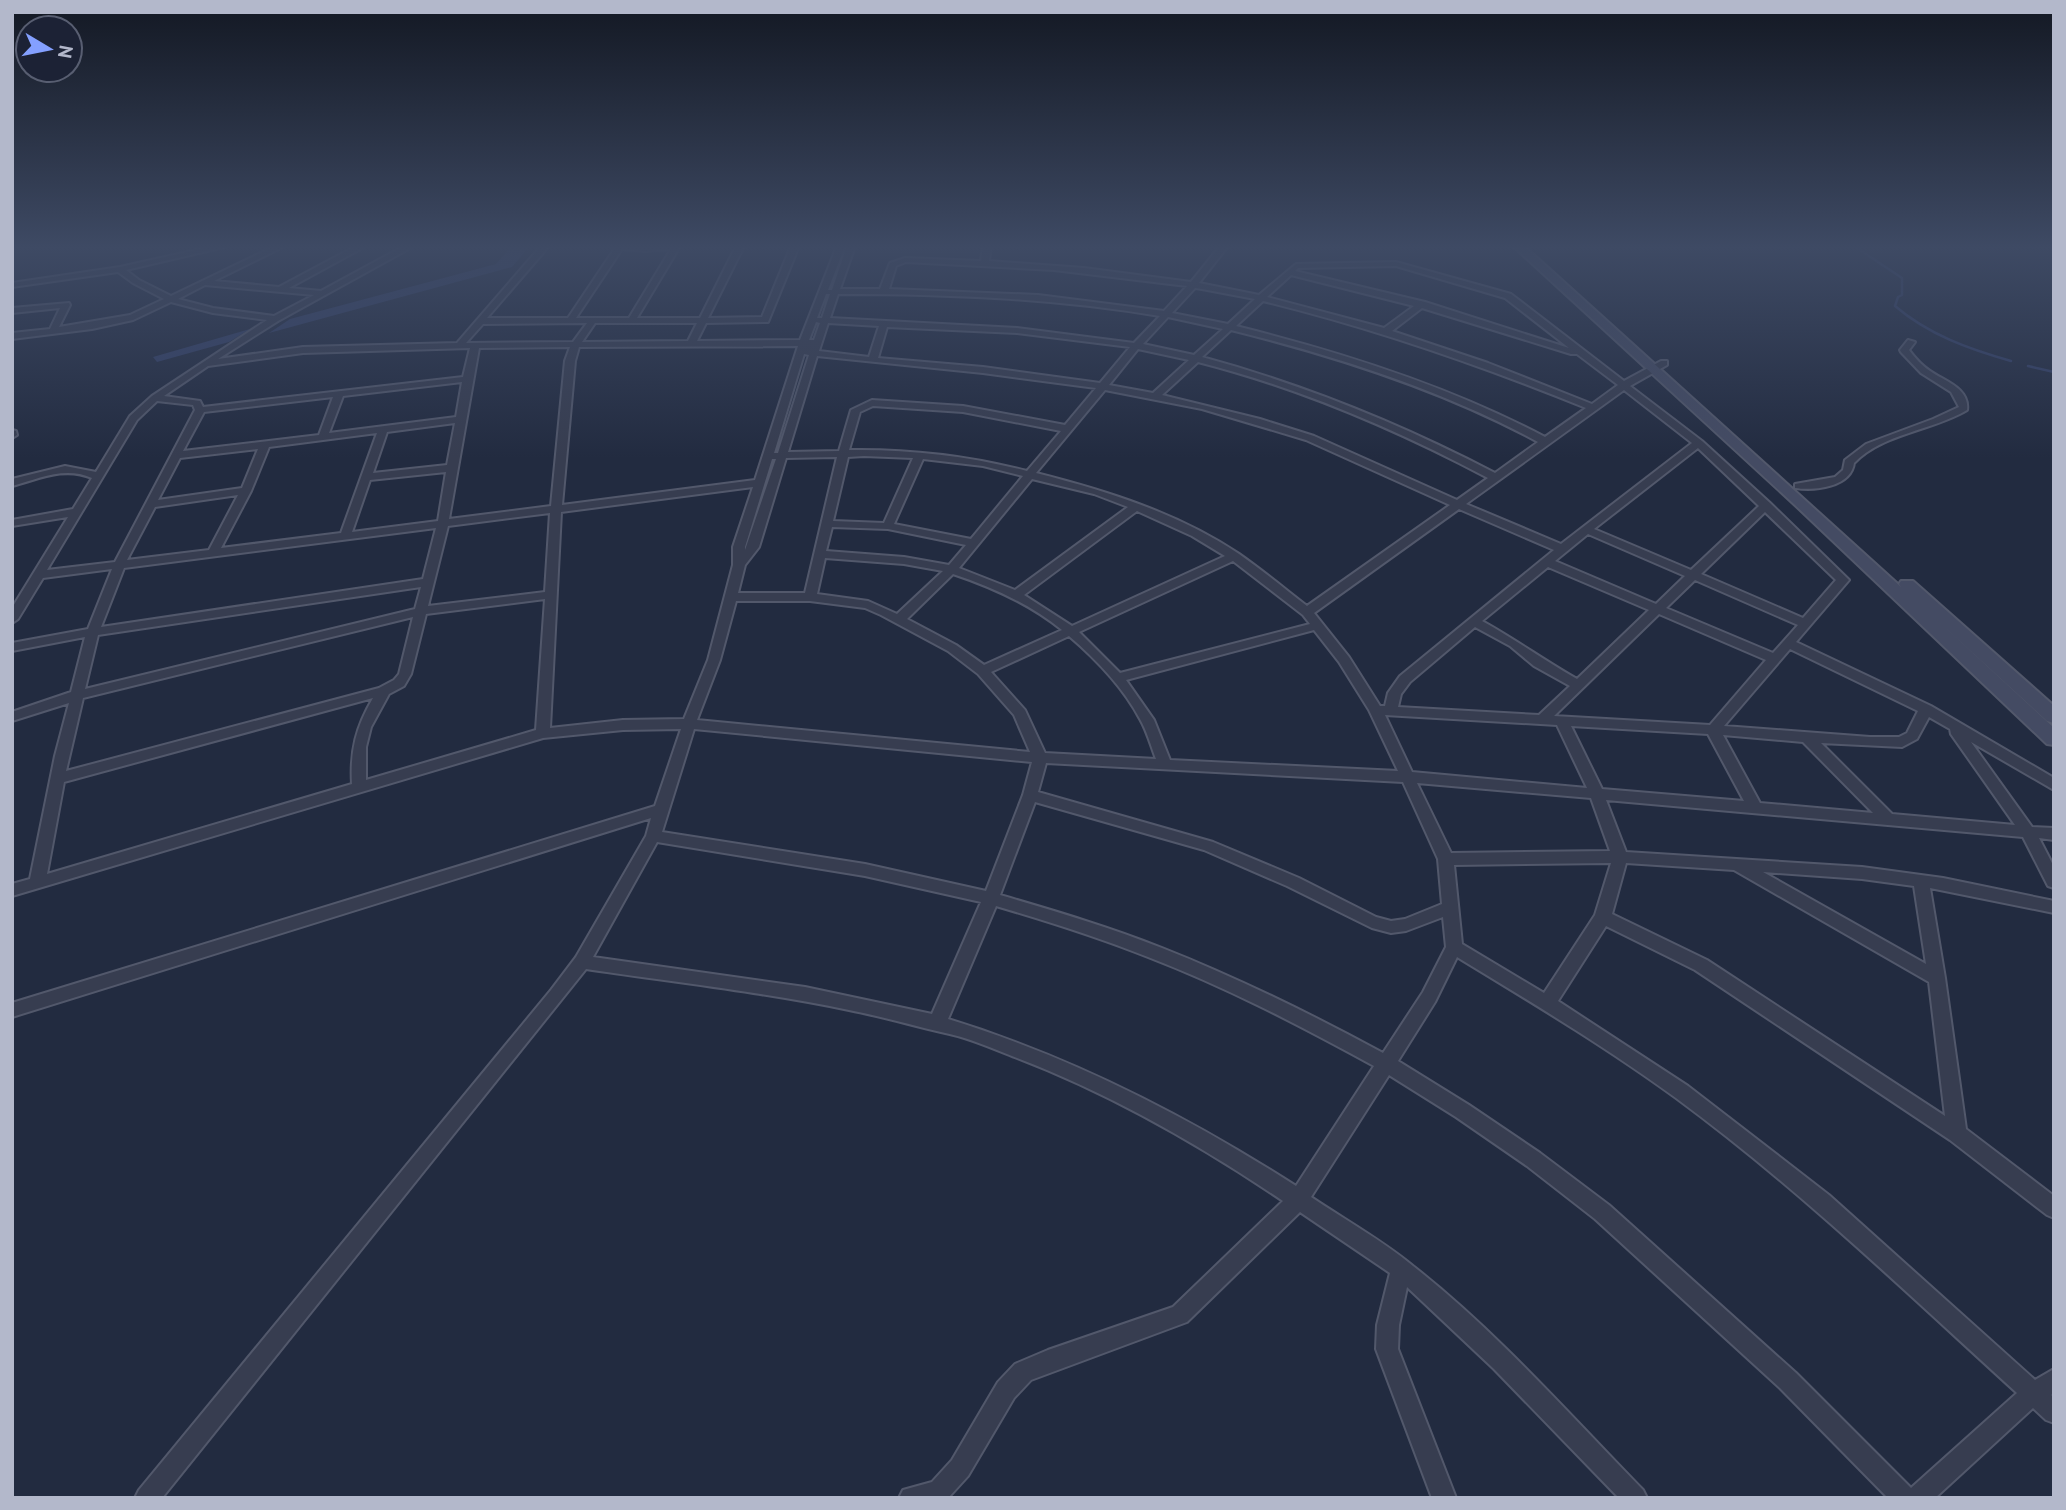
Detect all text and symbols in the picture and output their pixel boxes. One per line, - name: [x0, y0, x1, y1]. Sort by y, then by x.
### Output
- north arrow: [14, 14, 84, 84]
- text: N: [53, 44, 79, 60]

